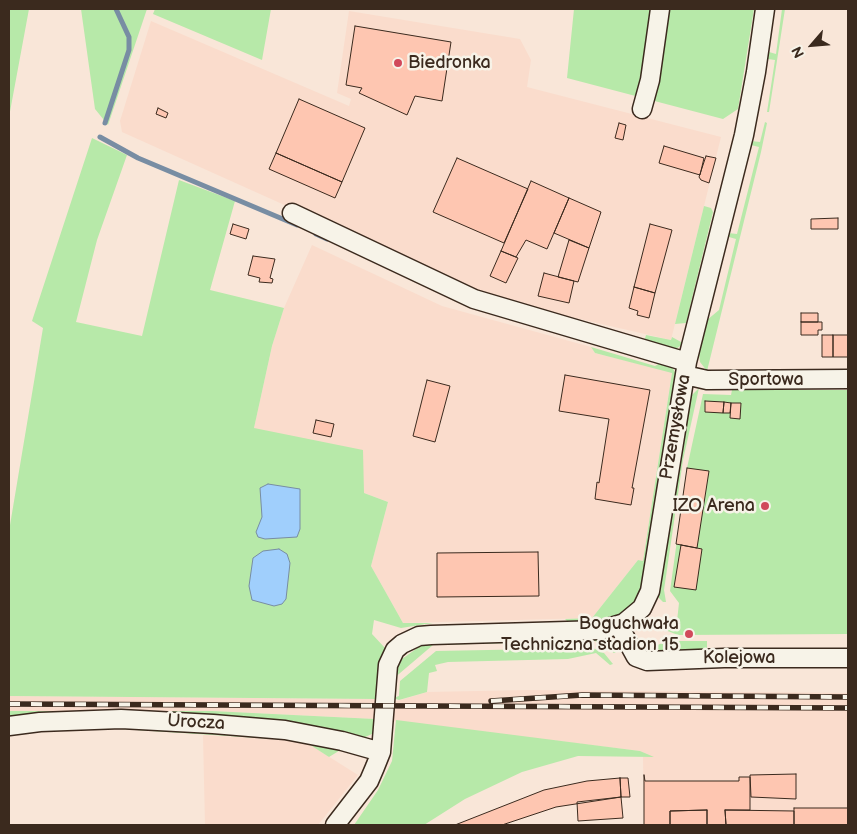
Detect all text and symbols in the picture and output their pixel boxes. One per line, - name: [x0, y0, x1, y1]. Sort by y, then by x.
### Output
- north arrow: [787, 20, 837, 70]
- text: N: [788, 44, 808, 61]
- place label: Biedronka: [408, 52, 491, 74]
- marker: Biedronka: [392, 57, 404, 69]
- street label: Sportowa: [728, 369, 804, 391]
- street label: Przemysłowa: [656, 373, 696, 481]
- place label: IZO Arena: [672, 495, 755, 517]
- marker: IZO Arena: [759, 500, 771, 512]
- place label: Boguchwała Techniczna stadion 15: [501, 613, 679, 656]
- marker: Boguchwała Techniczna stadion 15: [683, 628, 695, 640]
- street label: Kolejowa: [703, 647, 775, 669]
- street label: Urocza: [167, 711, 225, 735]

